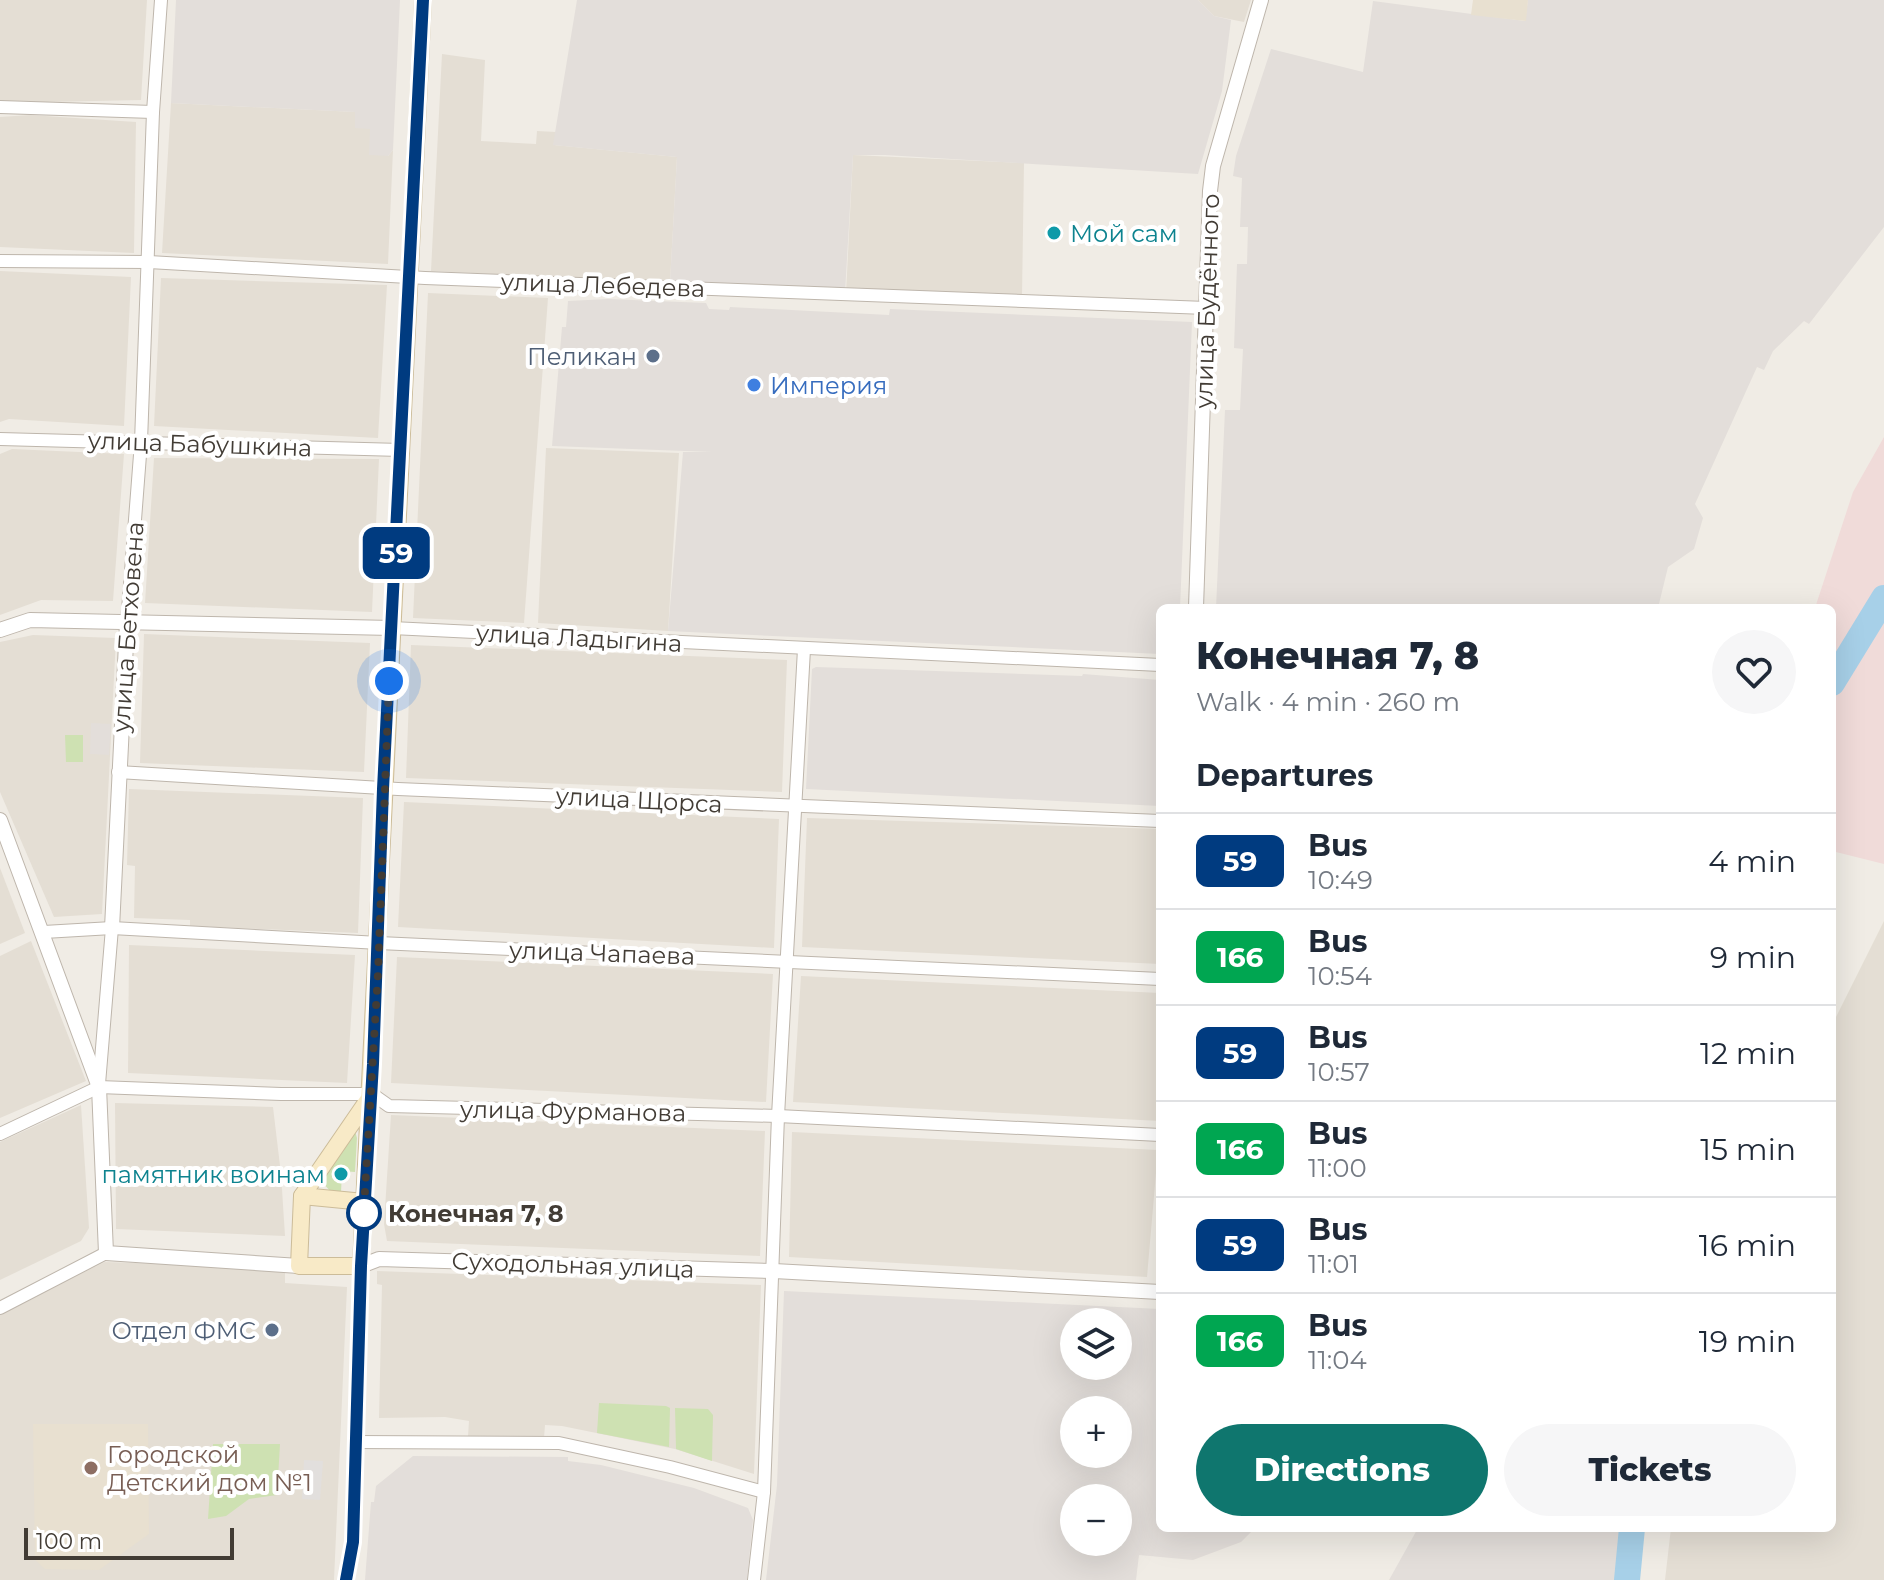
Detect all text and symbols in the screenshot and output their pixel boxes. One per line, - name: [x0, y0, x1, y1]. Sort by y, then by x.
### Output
- street label: улица Будённого: [1189, 193, 1225, 410]
- place label: Мой сам: [1070, 219, 1178, 248]
- marker: Мой сам: [1045, 224, 1063, 242]
- street label: улица Лебедева: [499, 267, 706, 303]
- place label: Пеликан: [527, 342, 637, 371]
- marker: Пеликан: [644, 347, 662, 365]
- place label: Империя: [770, 371, 887, 400]
- marker: Империя: [745, 376, 763, 394]
- street label: улица Бабушкина: [86, 426, 313, 462]
- street label: улица Бетховена: [106, 521, 150, 734]
- line badge: 59: [360, 527, 432, 579]
- text: 59: [379, 536, 413, 570]
- street label: улица Ладыгина: [474, 618, 683, 658]
- button: heart: [1712, 630, 1796, 714]
- text: Конечная 7, 8: [1196, 632, 1479, 679]
- your location: [369, 661, 409, 701]
- text: Walk · 4 min · 260 m: [1196, 686, 1460, 718]
- text: Departures: [1196, 757, 1373, 794]
- street label: улица Щорса: [554, 781, 723, 819]
- text: Bus: [1308, 827, 1368, 864]
- text: 4 min: [1708, 843, 1796, 880]
- text: 59: [1223, 844, 1257, 878]
- text: 10:49: [1308, 864, 1373, 896]
- text: Bus: [1308, 923, 1368, 960]
- street label: улица Чапаева: [508, 935, 695, 971]
- text: 9 min: [1710, 939, 1796, 976]
- text: 166: [1217, 940, 1263, 974]
- text: 10:54: [1308, 960, 1372, 992]
- text: Bus: [1308, 1019, 1368, 1056]
- text: 12 min: [1700, 1035, 1796, 1072]
- text: 59: [1223, 1036, 1257, 1070]
- text: 10:57: [1308, 1056, 1370, 1088]
- street label: улица Фурманова: [459, 1095, 686, 1127]
- text: Bus: [1308, 1115, 1368, 1152]
- text: 15 min: [1700, 1131, 1796, 1168]
- text: 166: [1217, 1132, 1263, 1166]
- text: 11:00: [1308, 1152, 1367, 1184]
- place label: памятник воинам: [102, 1160, 325, 1189]
- marker: памятник воинам: [332, 1165, 350, 1183]
- marker: Конечная 7, 8: [347, 1196, 381, 1230]
- place label: Конечная 7, 8: [388, 1199, 564, 1228]
- text: Bus: [1308, 1211, 1368, 1248]
- text: 16 min: [1699, 1227, 1796, 1264]
- text: 59: [1223, 1228, 1257, 1262]
- street label: Суходольная улица: [451, 1246, 695, 1284]
- text: 11:01: [1308, 1248, 1359, 1280]
- text: Bus: [1308, 1307, 1368, 1344]
- map controls: [1060, 1308, 1132, 1556]
- button: layers: [1060, 1308, 1132, 1380]
- place label: Отдел ФМС: [111, 1316, 256, 1345]
- marker: Отдел ФМС: [263, 1321, 281, 1339]
- text: 19 min: [1699, 1323, 1796, 1360]
- text: 166: [1217, 1324, 1263, 1358]
- text: 11:04: [1308, 1344, 1367, 1376]
- button: +: [1060, 1396, 1132, 1468]
- button: Directions: [1196, 1424, 1488, 1516]
- button: Tickets: [1504, 1424, 1796, 1516]
- place label: Городской Детский дом №1: [107, 1440, 312, 1497]
- marker: Городской Детский дом №1: [82, 1459, 100, 1477]
- button: −: [1060, 1484, 1132, 1556]
- scale bar: [24, 1524, 234, 1560]
- text: 100 m: [36, 1528, 102, 1555]

